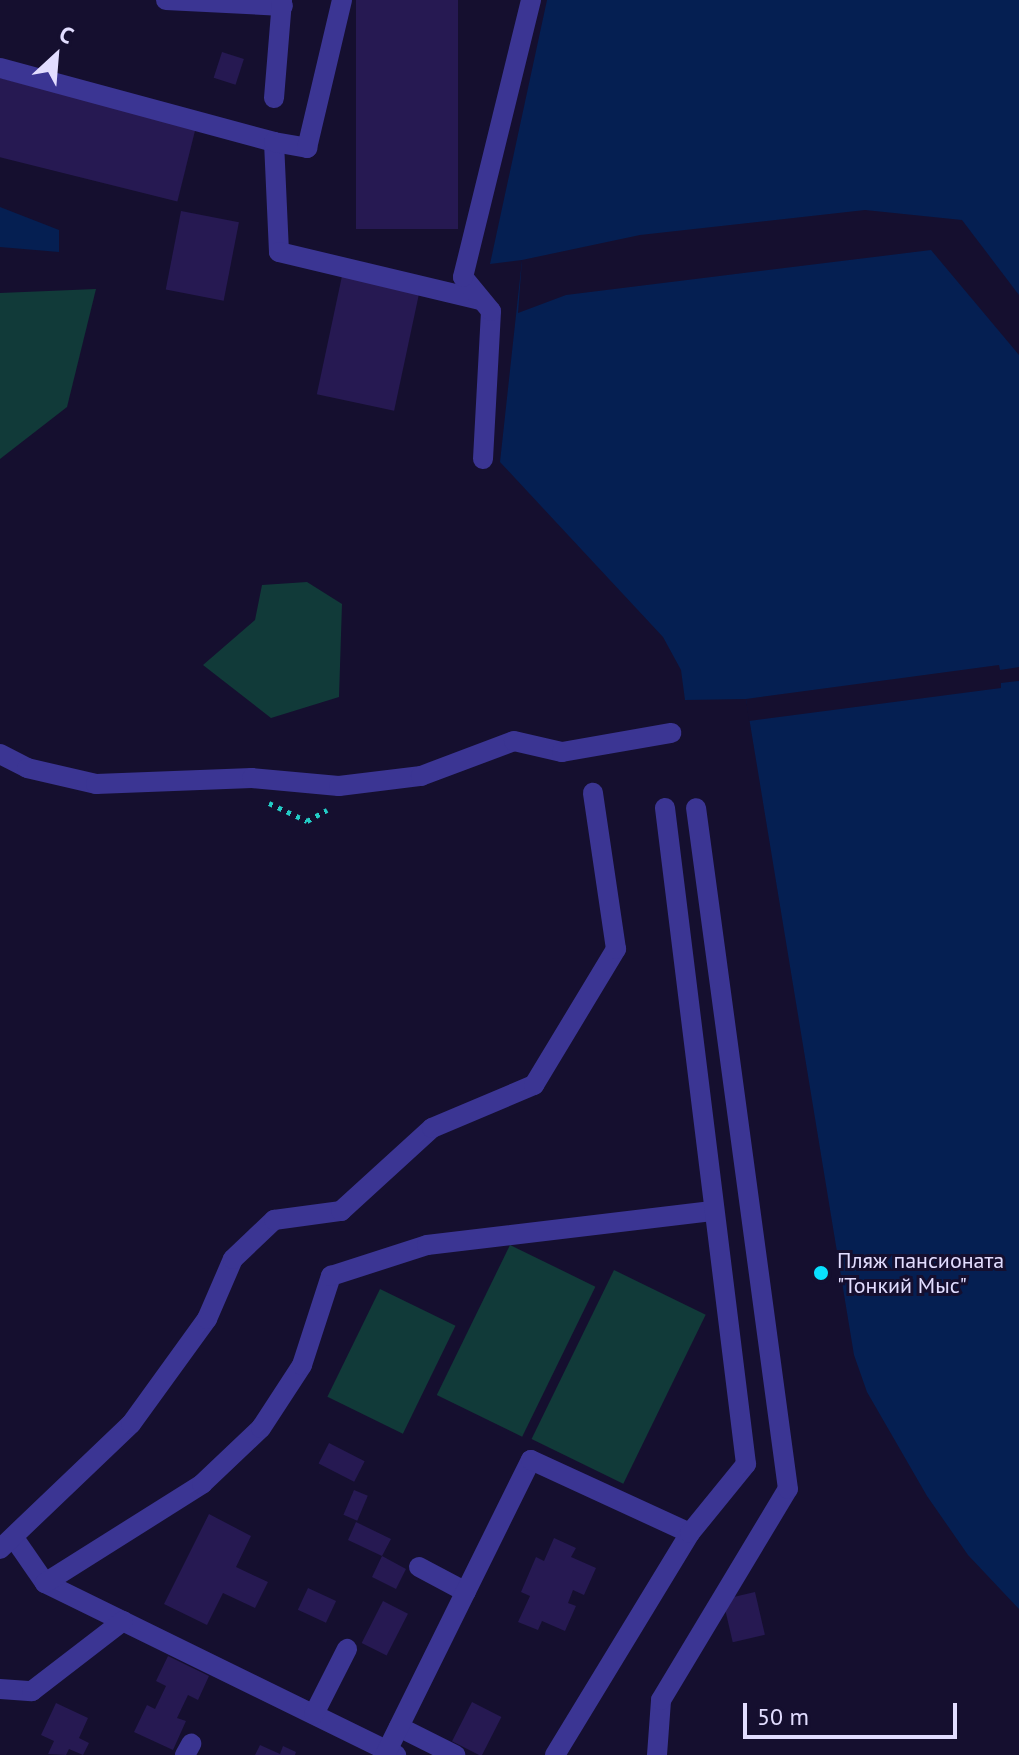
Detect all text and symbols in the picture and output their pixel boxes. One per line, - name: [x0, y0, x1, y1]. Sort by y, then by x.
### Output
- north arrow: [16, 16, 96, 96]
- text: С: [55, 19, 78, 50]
- place label: Пляж пансионата "Тонкий Мыс": [837, 1247, 1004, 1298]
- marker: Пляж пансионата "Тонкий Мыс": [812, 1264, 830, 1282]
- scale bar: [747, 1687, 961, 1737]
- text: 50 m: [757, 1701, 809, 1732]

